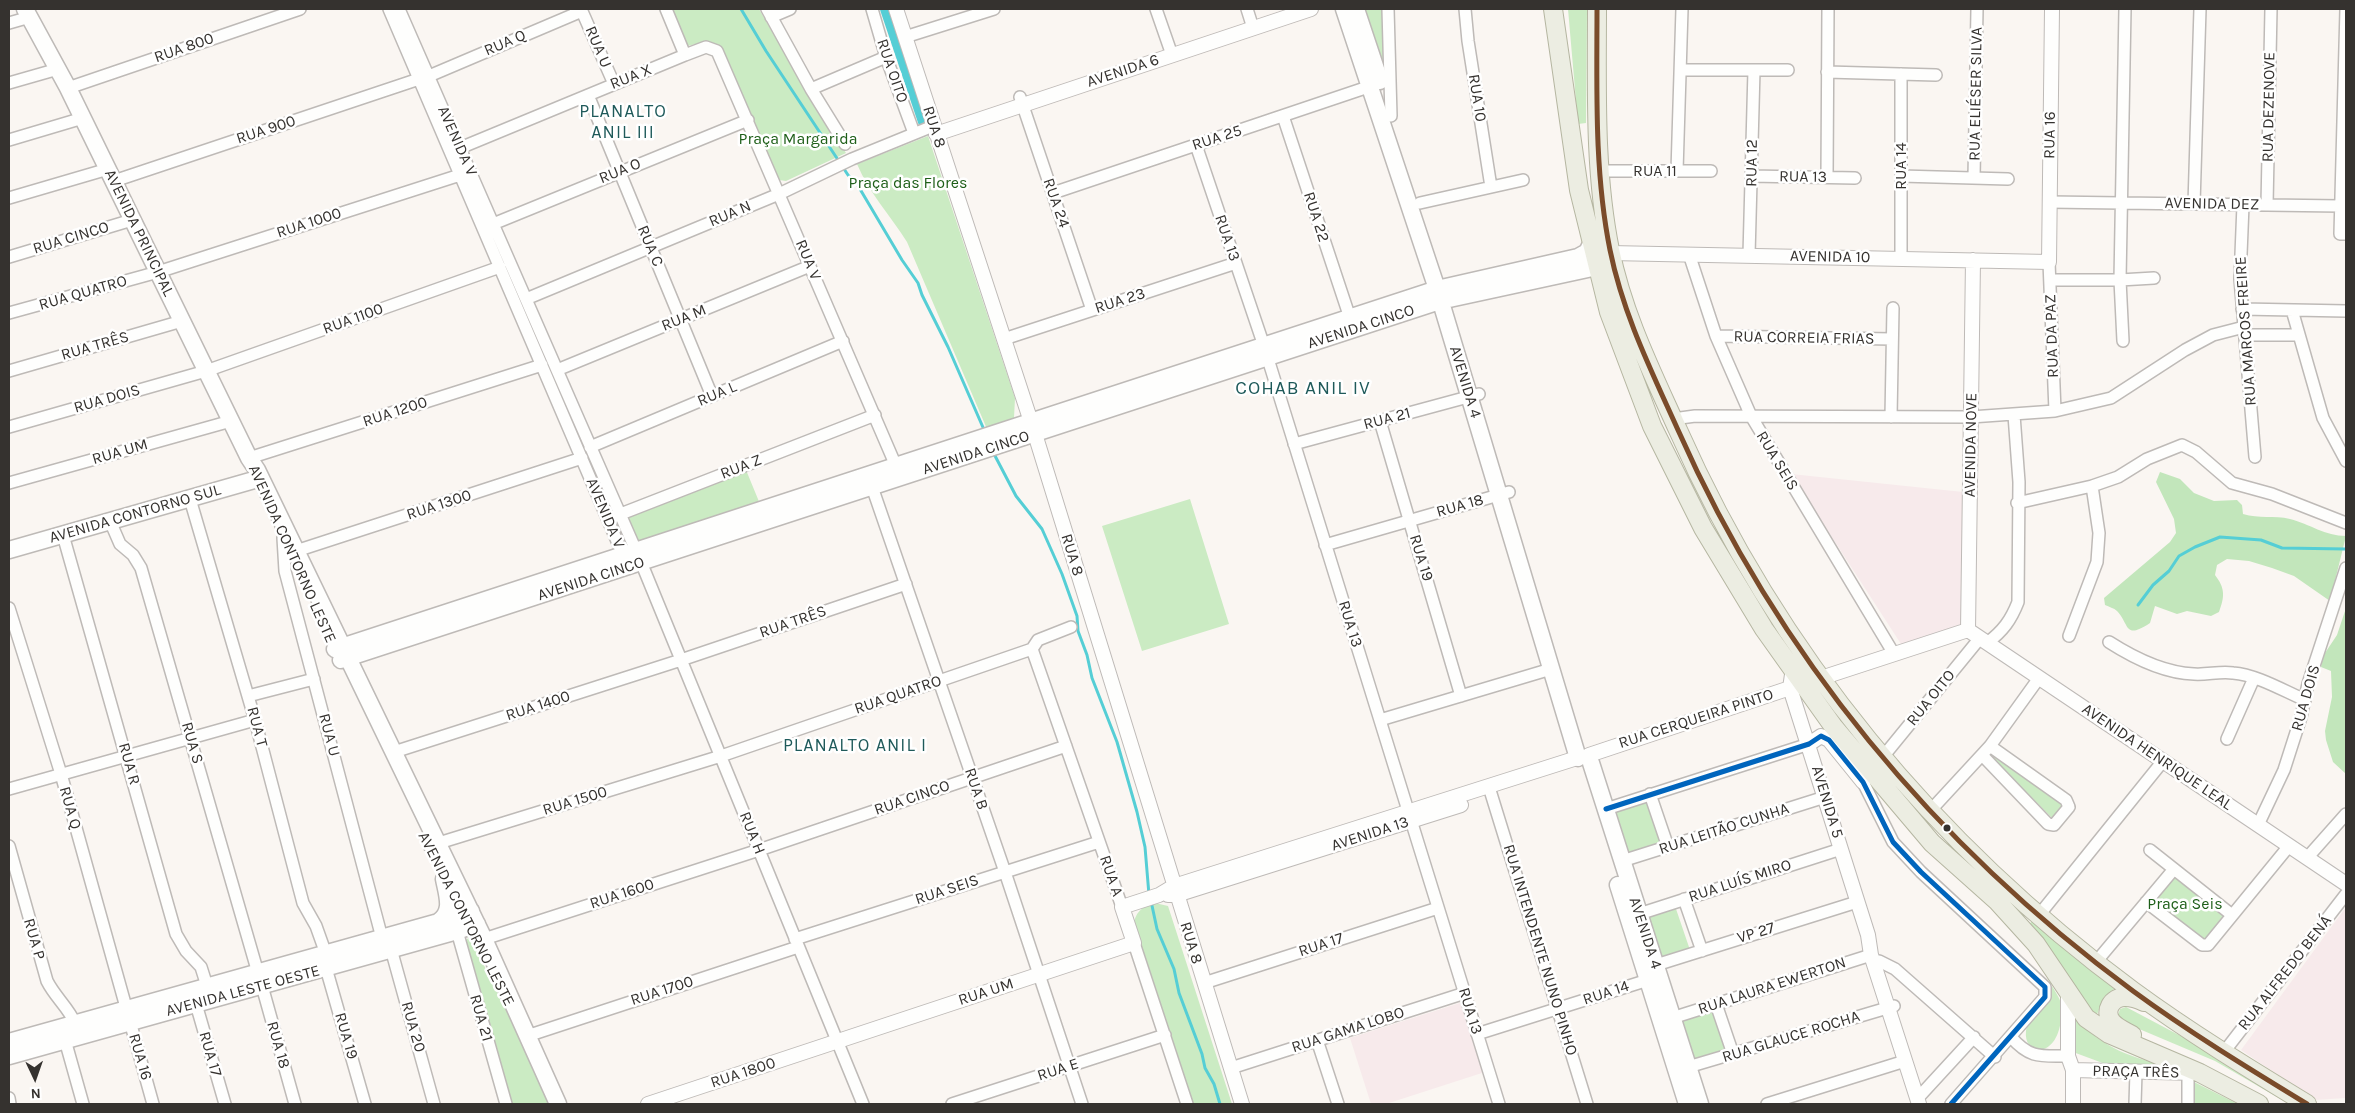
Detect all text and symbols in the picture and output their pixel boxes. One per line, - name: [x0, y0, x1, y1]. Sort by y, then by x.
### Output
- street label: RUA U: [581, 23, 615, 71]
- street label: RUA Q: [481, 26, 529, 60]
- street label: RUA ELIÉSER SILVA: [1965, 27, 1987, 161]
- street label: RUA 800: [152, 29, 216, 67]
- street label: RUA OITO: [872, 36, 912, 106]
- street label: AVENIDA 6: [1084, 50, 1162, 92]
- street label: RUA DEZENOVE: [2258, 52, 2280, 162]
- street label: RUA X: [607, 60, 655, 94]
- street label: RUA 10: [1464, 73, 1490, 123]
- district label: PLANALTO ANIL III: [578, 101, 668, 144]
- street label: AVENIDA V: [433, 103, 481, 179]
- street label: RUA 8: [918, 104, 950, 150]
- street label: RUA 900: [234, 111, 298, 149]
- street label: RUA 16: [2040, 111, 2060, 159]
- street label: RUA 25: [1190, 121, 1244, 155]
- park label: Praça Margarida: [739, 129, 857, 149]
- street label: RUA 12: [1742, 139, 1762, 187]
- street label: RUA 14: [1891, 142, 1911, 190]
- street label: RUA O: [596, 154, 644, 188]
- street label: RUA 11: [1633, 161, 1677, 181]
- street label: AVENIDA PRINCIPAL: [100, 166, 178, 300]
- street label: RUA 13: [1779, 167, 1827, 187]
- park label: Praça das Flores: [849, 173, 967, 193]
- street label: RUA 24: [1039, 176, 1073, 230]
- street label: RUA 22: [1299, 189, 1333, 245]
- street label: AVENIDA DEZ: [2164, 194, 2260, 214]
- street label: RUA N: [706, 197, 754, 231]
- street label: RUA 1000: [274, 204, 344, 242]
- street label: RUA 13: [1210, 212, 1244, 264]
- street label: RUA CINCO: [31, 217, 111, 259]
- street label: RUA C: [633, 222, 667, 270]
- street label: RUA V: [791, 237, 825, 283]
- street label: AVENIDA 10: [1790, 247, 1870, 267]
- street label: RUA MARCOS FREIRE: [2231, 256, 2261, 406]
- street label: RUA QUATRO: [37, 271, 129, 315]
- street label: RUA 23: [1092, 284, 1148, 318]
- street label: RUA DA PAZ: [2041, 294, 2063, 378]
- street label: RUA 1100: [320, 299, 386, 339]
- street label: RUA M: [659, 300, 709, 336]
- street label: AVENIDA CINCO: [1305, 301, 1417, 353]
- street label: RUA TRÊS: [59, 327, 131, 365]
- street label: RUA CORREIA FRIAS: [1733, 327, 1875, 349]
- street label: AVENIDA 4: [1445, 344, 1485, 420]
- street label: RUA L: [695, 377, 739, 411]
- district label: COHAB ANIL IV: [1234, 378, 1372, 400]
- street label: RUA DOIS: [72, 380, 142, 418]
- street label: AVENIDA NOVE: [1960, 392, 1982, 498]
- street label: RUA 1200: [360, 393, 430, 431]
- street label: RUA 21: [1361, 404, 1413, 434]
- street label: AVENIDA CINCO: [920, 427, 1032, 479]
- street label: RUA SEIS: [1752, 428, 1802, 494]
- street label: RUA UM: [90, 435, 150, 469]
- street label: RUA Z: [718, 450, 764, 484]
- street label: AVENIDA CONTORNO LESTE: [244, 462, 340, 646]
- street label: AVENIDA V: [582, 475, 628, 551]
- street label: AVENIDA CONTORNO SUL: [47, 480, 223, 548]
- street label: RUA 1300: [404, 486, 474, 524]
- street label: RUA 18: [1434, 490, 1486, 522]
- street label: RUA 8: [1057, 532, 1087, 578]
- street label: RUA 19: [1405, 532, 1437, 584]
- street label: AVENIDA CINCO: [535, 553, 647, 605]
- street label: RUA 13: [1334, 598, 1366, 650]
- street label: RUA TRÊS: [757, 602, 829, 642]
- street label: RUA DOIS: [2287, 663, 2325, 733]
- street label: RUA OITO: [1903, 666, 1959, 730]
- street label: RUA QUATRO: [852, 671, 944, 719]
- street label: RUA CERQUEIRA PINTO: [1616, 685, 1776, 753]
- street label: RUA 1400: [503, 687, 573, 725]
- street label: AVENIDA HENRIQUE LEAL: [2078, 699, 2236, 815]
- street label: RUA T: [242, 705, 272, 749]
- street label: RUA U: [314, 711, 344, 759]
- street label: RUA S: [177, 720, 207, 766]
- district label: PLANALTO ANIL I: [781, 735, 929, 757]
- street label: RUA R: [114, 741, 144, 787]
- street label: AVENIDA 5: [1807, 763, 1847, 841]
- street label: RUA B: [960, 765, 992, 813]
- street label: RUA CINCO: [872, 776, 952, 820]
- street label: RUA 1500: [540, 782, 610, 820]
- street label: RUA Q: [55, 784, 85, 832]
- street label: RUA LEITÃO CUNHA: [1656, 799, 1792, 859]
- street label: RUA H: [735, 809, 769, 857]
- street label: AVENIDA 13: [1329, 812, 1411, 856]
- unlabelled marker: [1942, 823, 1952, 833]
- street label: AVENIDA CONTORNO LESTE: [414, 829, 518, 1009]
- street label: RUA INTENDENTE NUNO PINHO: [1499, 842, 1581, 1058]
- street label: RUA A: [1095, 853, 1127, 899]
- street label: RUA LUÍS MIRO: [1686, 855, 1794, 907]
- street label: RUA SEIS: [913, 871, 981, 909]
- street label: RUA 1600: [587, 875, 657, 913]
- park label: Praça Seis: [2147, 894, 2223, 914]
- street label: AVENIDA 4: [1624, 895, 1666, 971]
- street label: RUA ALFREDO BENÁ: [2234, 912, 2336, 1034]
- street label: RUA P: [19, 916, 49, 962]
- street label: VP 27: [1735, 918, 1777, 948]
- street label: RUA 8: [1176, 920, 1206, 966]
- street label: RUA 17: [1296, 929, 1346, 961]
- street label: RUA LAURA EWERTON: [1696, 953, 1848, 1019]
- street label: AVENIDA LESTE OESTE: [164, 961, 322, 1021]
- street label: RUA 1700: [628, 972, 696, 1010]
- street label: RUA UM: [956, 974, 1016, 1010]
- street label: RUA 14: [1580, 977, 1632, 1009]
- street label: RUA 13: [1454, 985, 1486, 1037]
- street label: RUA 21: [465, 992, 497, 1044]
- street label: RUA 20: [397, 999, 429, 1055]
- street label: RUA GAMA LOBO: [1289, 1003, 1407, 1057]
- street label: RUA GLAUCE ROCHA: [1720, 1007, 1862, 1067]
- street label: RUA 19: [330, 1010, 362, 1062]
- street label: RUA 18: [262, 1019, 294, 1071]
- street label: RUA 17: [194, 1029, 226, 1079]
- street label: RUA 16: [124, 1031, 156, 1083]
- north arrow: [10, 1053, 60, 1103]
- street label: RUA 1800: [708, 1053, 778, 1093]
- street label: RUA E: [1035, 1054, 1081, 1086]
- street label: PRAÇA TRÊS: [2092, 1062, 2180, 1082]
- text: N: [30, 1085, 41, 1102]

